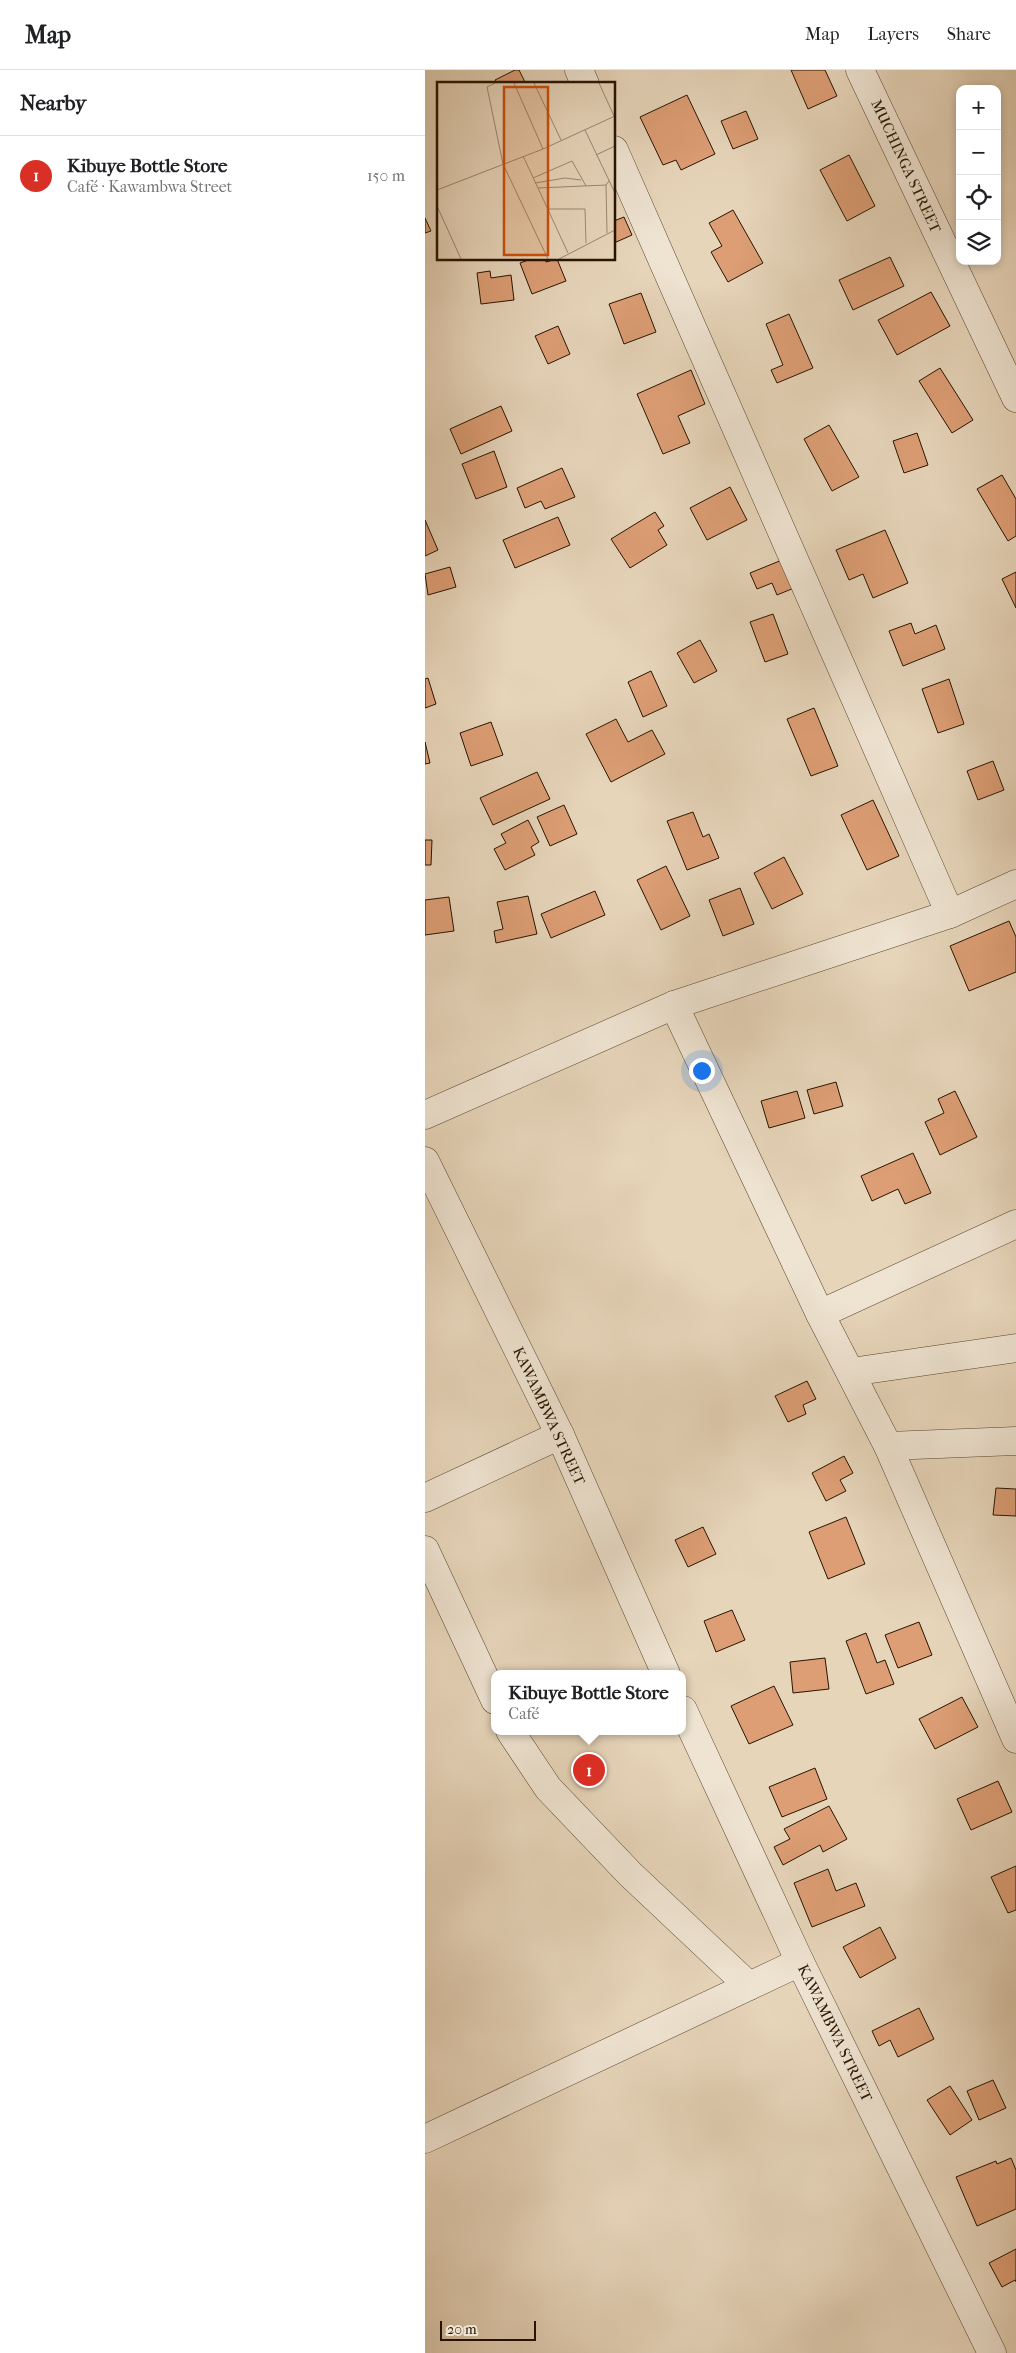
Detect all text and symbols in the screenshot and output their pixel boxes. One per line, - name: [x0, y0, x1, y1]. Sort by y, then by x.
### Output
- text: Map: [25, 21, 71, 49]
- text: Map: [805, 24, 839, 45]
- text: Layers: [867, 24, 919, 45]
- text: Share: [947, 24, 991, 45]
- inset map: [437, 82, 615, 260]
- map controls: [956, 85, 1001, 265]
- button: +: [956, 85, 1001, 130]
- text: Nearby: [20, 91, 86, 115]
- street label: MUCHINGA STREET: [867, 96, 945, 236]
- button: −: [956, 130, 1001, 175]
- text: Kibuye Bottle Store: [67, 155, 227, 177]
- text: 1: [33, 166, 39, 185]
- text: 150 m: [367, 166, 405, 185]
- button: locate: [956, 175, 1001, 220]
- text: Café · Kawambwa Street: [67, 177, 232, 196]
- button: layers: [956, 220, 1001, 265]
- your location: [689, 1058, 715, 1084]
- street label: KAWAMBWA STREET: [509, 1344, 589, 1489]
- popup: [491, 1670, 686, 1735]
- text: Kibuye Bottle Store: [508, 1682, 669, 1704]
- text: Café: [508, 1704, 539, 1723]
- pin: 1: [573, 1751, 605, 1789]
- street label: KAWAMBWA STREET: [794, 1961, 876, 2105]
- scale bar: [440, 2318, 536, 2341]
- text: 20 m: [447, 2321, 477, 2338]

